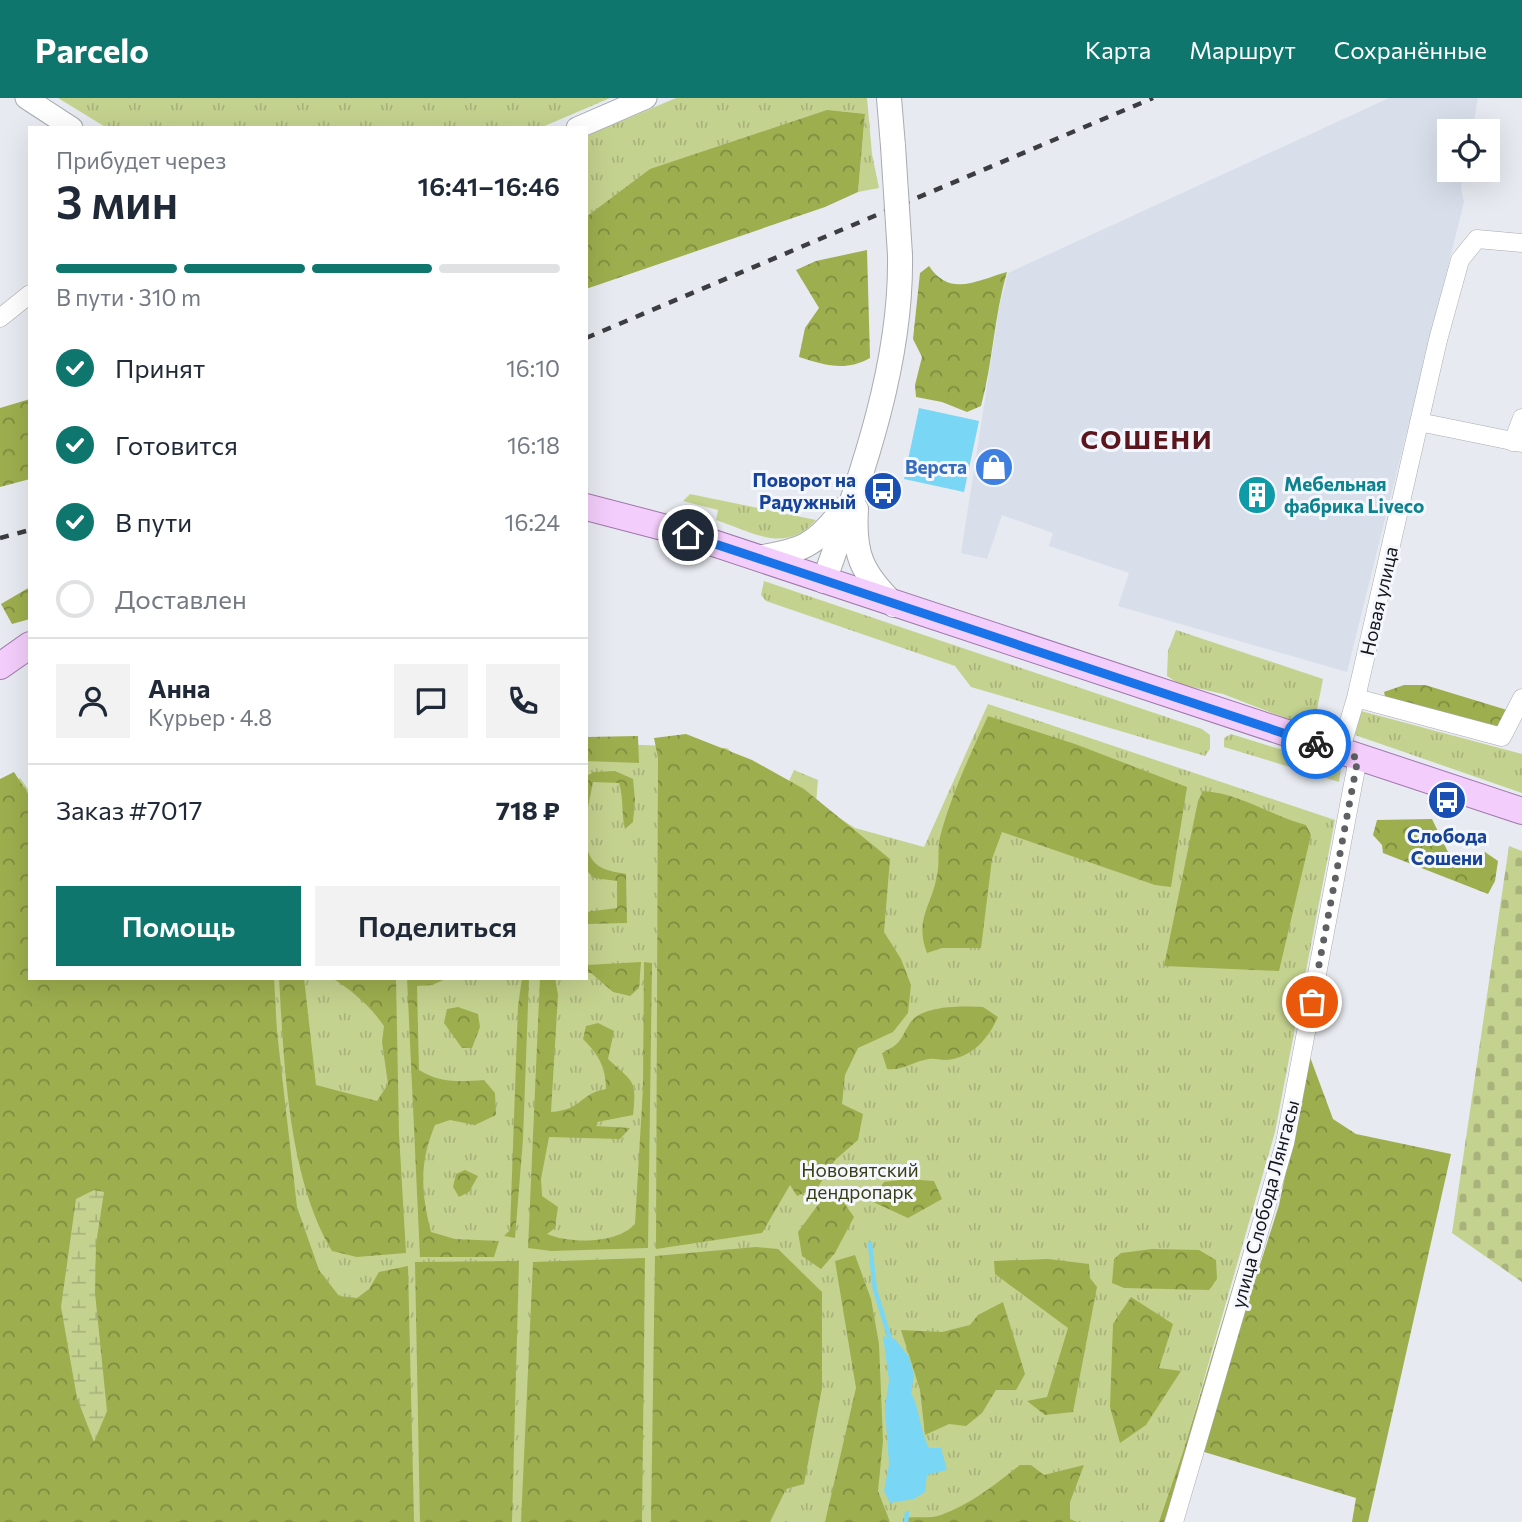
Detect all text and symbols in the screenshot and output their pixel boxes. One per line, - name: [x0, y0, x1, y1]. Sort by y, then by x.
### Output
- text: Parcelo: [35, 29, 149, 70]
- text: Карта: [1085, 35, 1151, 64]
- text: Маршрут: [1189, 35, 1296, 64]
- text: Сохранённые: [1334, 35, 1487, 64]
- map controls: [1437, 119, 1500, 182]
- button: locate: [1437, 119, 1500, 182]
- text: Прибудет через: [56, 146, 226, 174]
- text: 16:41–16:46: [418, 170, 560, 201]
- text: 3 мин: [56, 172, 178, 228]
- text: В пути · 310 m: [56, 283, 201, 311]
- icon: check: [56, 349, 94, 387]
- text: Принят: [115, 352, 205, 383]
- text: 16:10: [506, 354, 560, 382]
- district label: СОШЕНИ: [1081, 423, 1214, 454]
- icon: check: [56, 426, 94, 464]
- text: Готовится: [115, 429, 238, 460]
- text: 16:18: [507, 431, 560, 459]
- shop icon: Верста: [973, 446, 1015, 488]
- place label: Верста: [905, 455, 967, 478]
- place label: Поворот на Радужный: [753, 468, 856, 513]
- bus stop icon: Поворот на Радужный: [862, 470, 904, 512]
- place label: Мебельная фабрика Liveco: [1284, 472, 1424, 517]
- building icon: Мебельная фабрика Liveco: [1236, 474, 1278, 516]
- icon: check: [56, 503, 94, 541]
- pin: [658, 505, 718, 565]
- text: В пути: [115, 506, 192, 537]
- text: 16:24: [505, 508, 560, 536]
- icon: home: [669, 516, 707, 554]
- street label: Новая улица: [1355, 544, 1402, 658]
- text: Доставлен: [115, 583, 247, 614]
- button: person: [56, 664, 130, 738]
- button: chat: [394, 664, 468, 738]
- button: phone: [486, 664, 560, 738]
- text: Анна: [148, 672, 210, 703]
- text: Курьер · 4.8: [148, 703, 272, 731]
- courier: [1281, 709, 1351, 779]
- icon: bike: [1297, 725, 1335, 763]
- bus stop icon: Слобода Сошени: [1426, 779, 1468, 821]
- text: Заказ #7017: [56, 794, 203, 825]
- text: 718 ₽: [496, 794, 560, 825]
- place label: Слобода Сошени: [1407, 824, 1487, 869]
- button: Помощь: [56, 886, 301, 966]
- button: Поделиться: [315, 886, 560, 966]
- pin: [1282, 972, 1342, 1032]
- icon: bag: [1293, 983, 1331, 1021]
- street label: улица Слобода Лянгасы: [1226, 1097, 1303, 1311]
- park label: Нововятский дендропарк: [801, 1158, 919, 1203]

